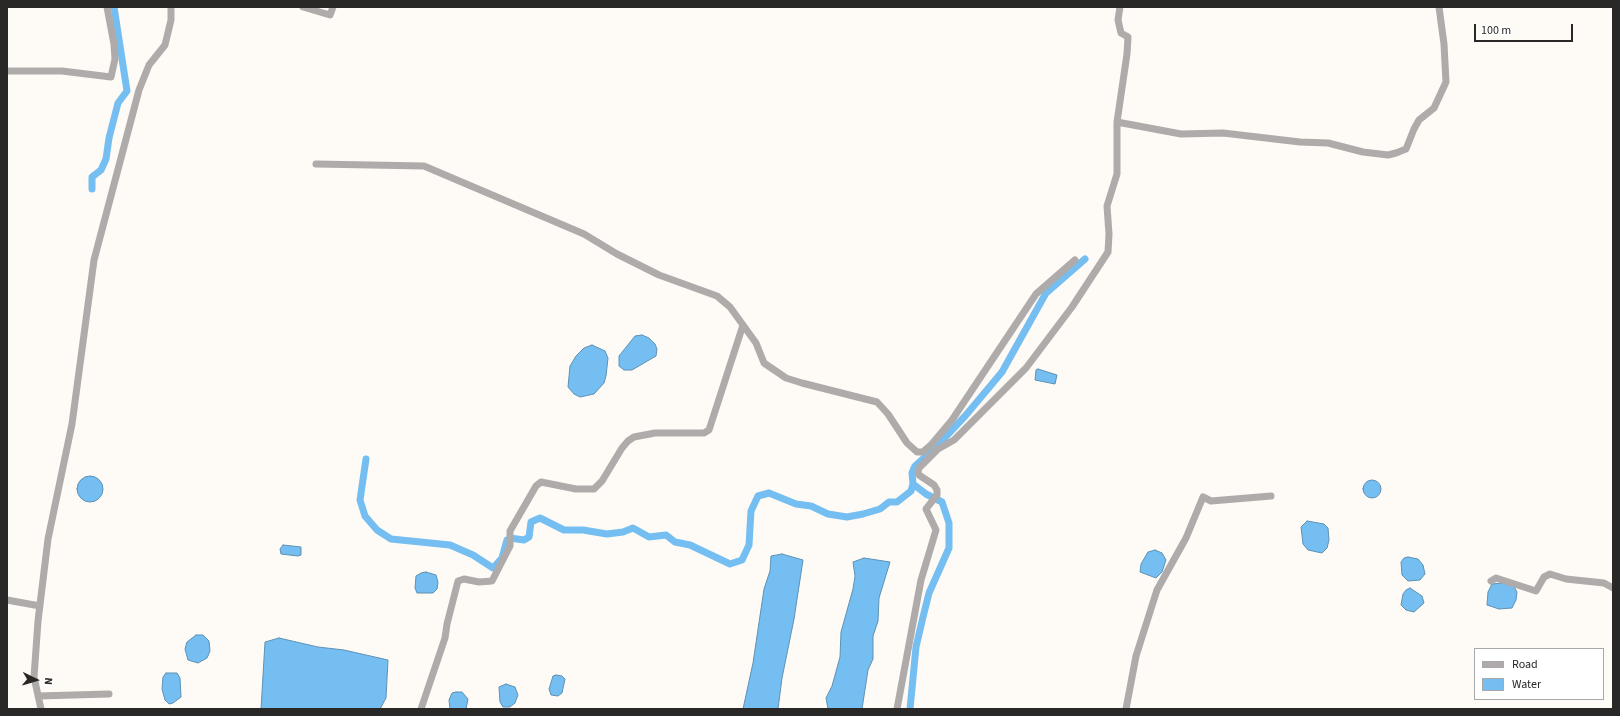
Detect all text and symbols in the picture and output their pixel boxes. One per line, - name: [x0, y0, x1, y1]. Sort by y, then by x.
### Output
- scale bar: [1476, 16, 1575, 42]
- text: 100 m: [1481, 22, 1511, 39]
- legend: [1474, 648, 1604, 700]
- text: Road: [1512, 656, 1538, 673]
- north arrow: [16, 660, 56, 700]
- text: Water: [1512, 676, 1541, 693]
- text: N: [41, 677, 56, 685]

